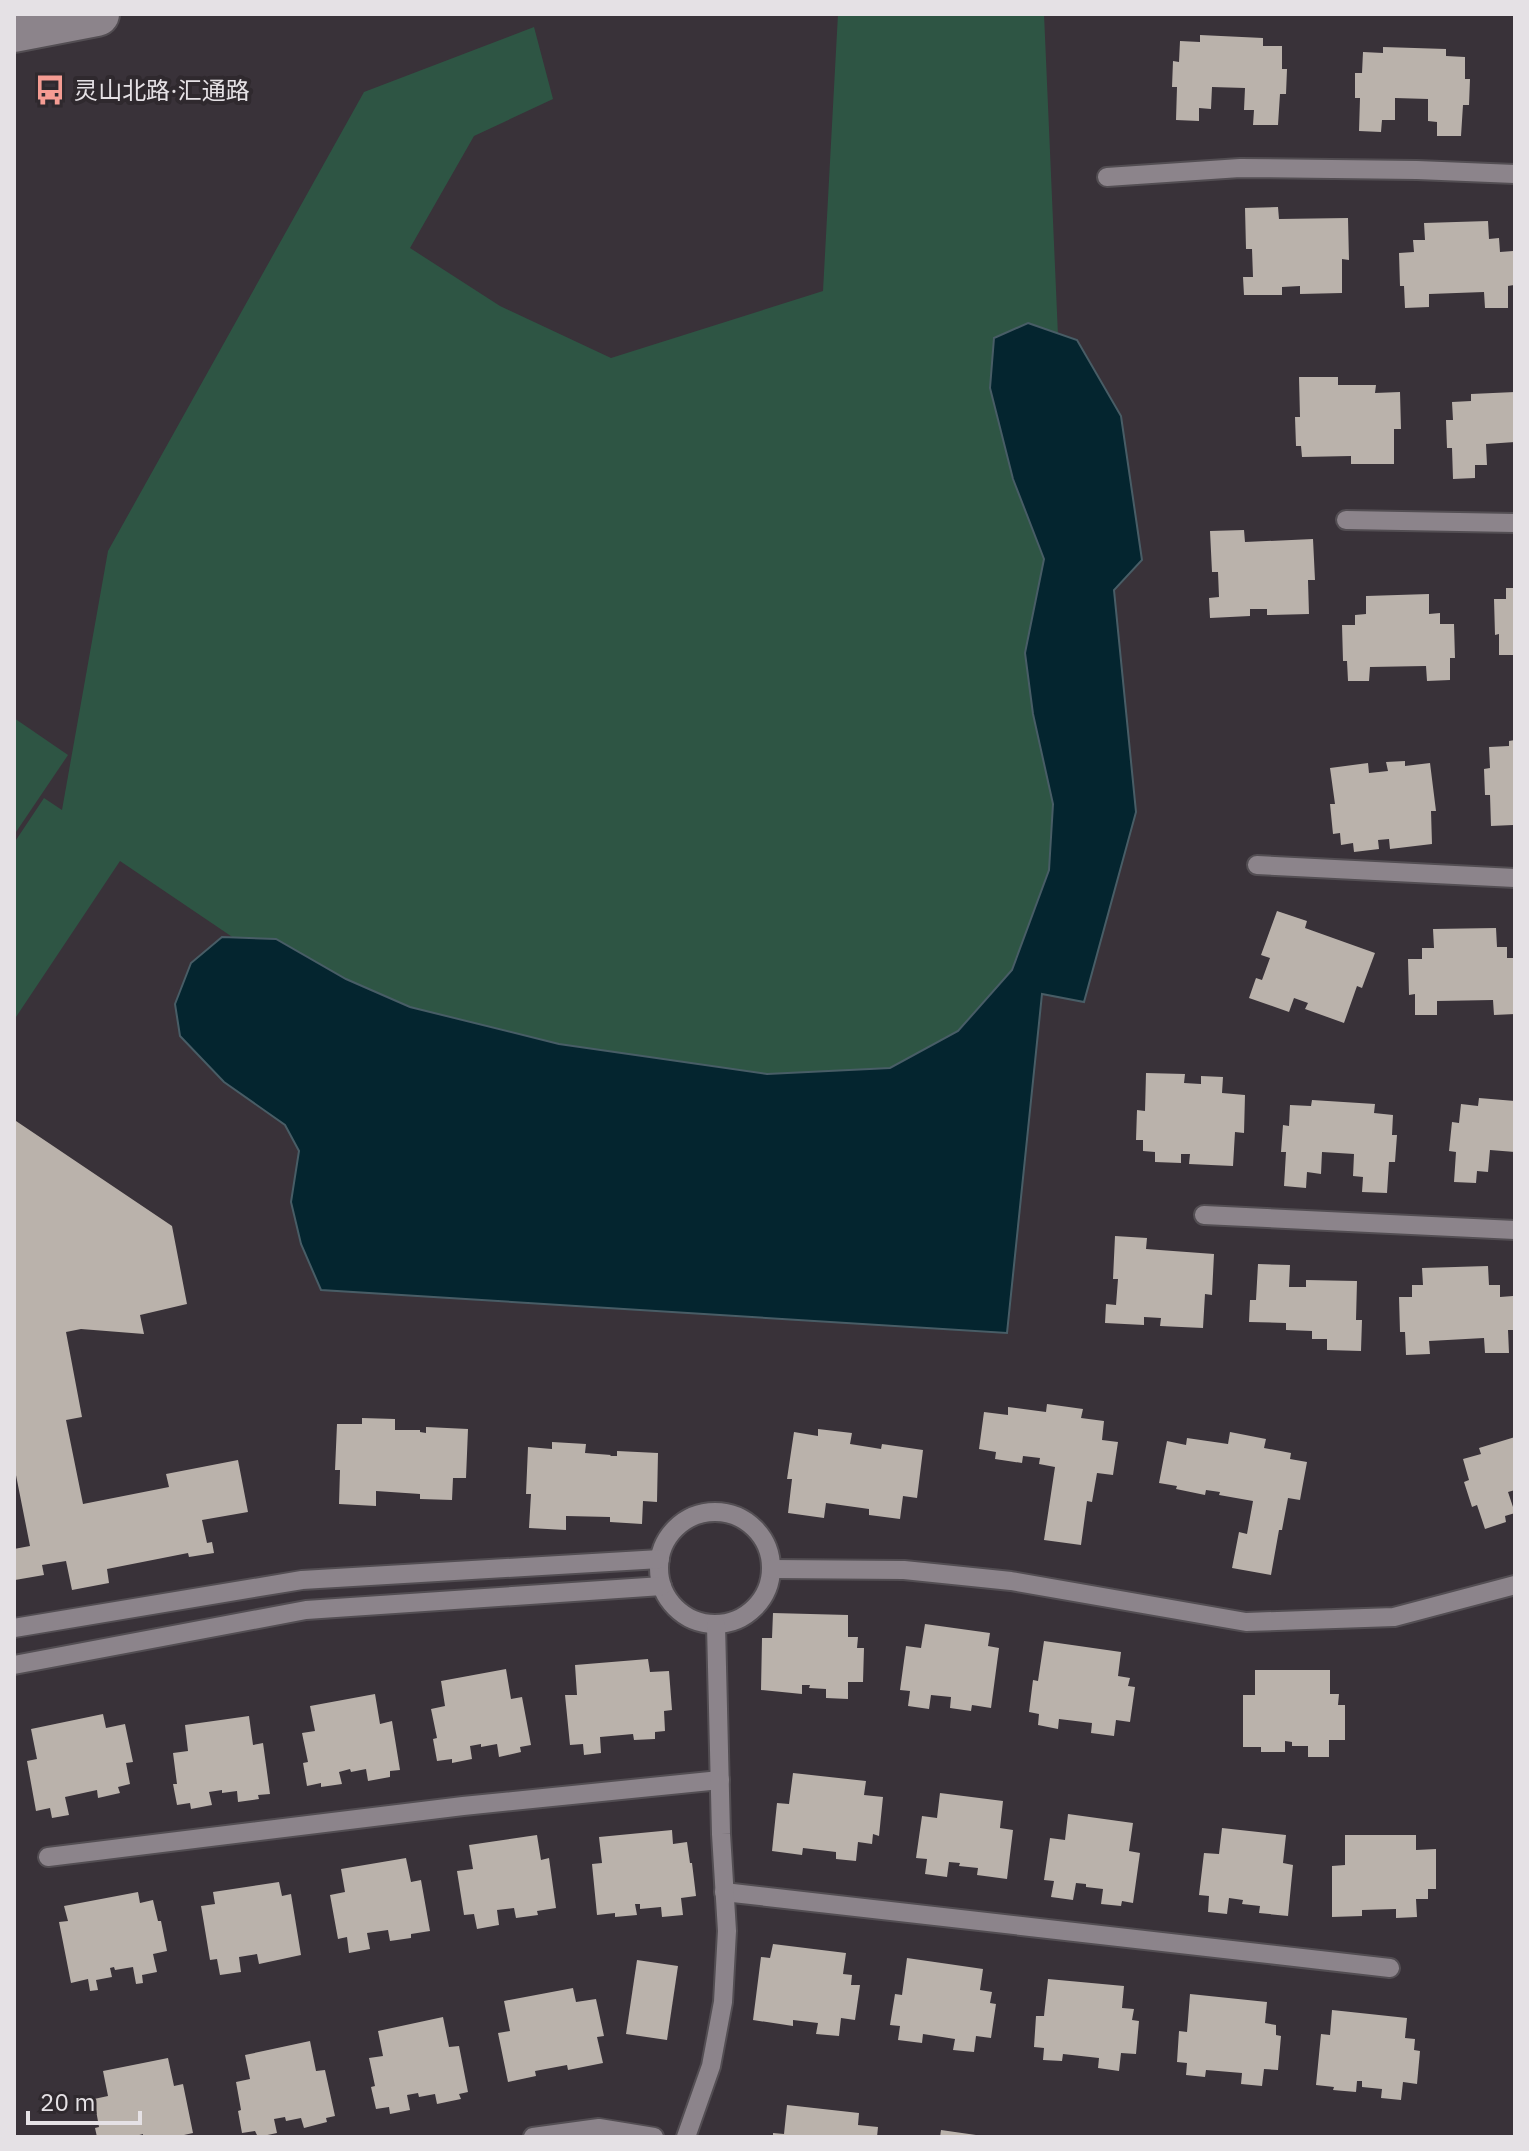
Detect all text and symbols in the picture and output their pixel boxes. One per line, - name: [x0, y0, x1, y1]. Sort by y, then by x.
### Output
- bus stop icon: 灵山北路·汇通路: [33, 73, 67, 107]
- place label: 灵山北路·汇通路: [74, 74, 250, 106]
- scale bar: [28, 2075, 140, 2125]
- text: 20 m: [40, 2086, 95, 2118]

